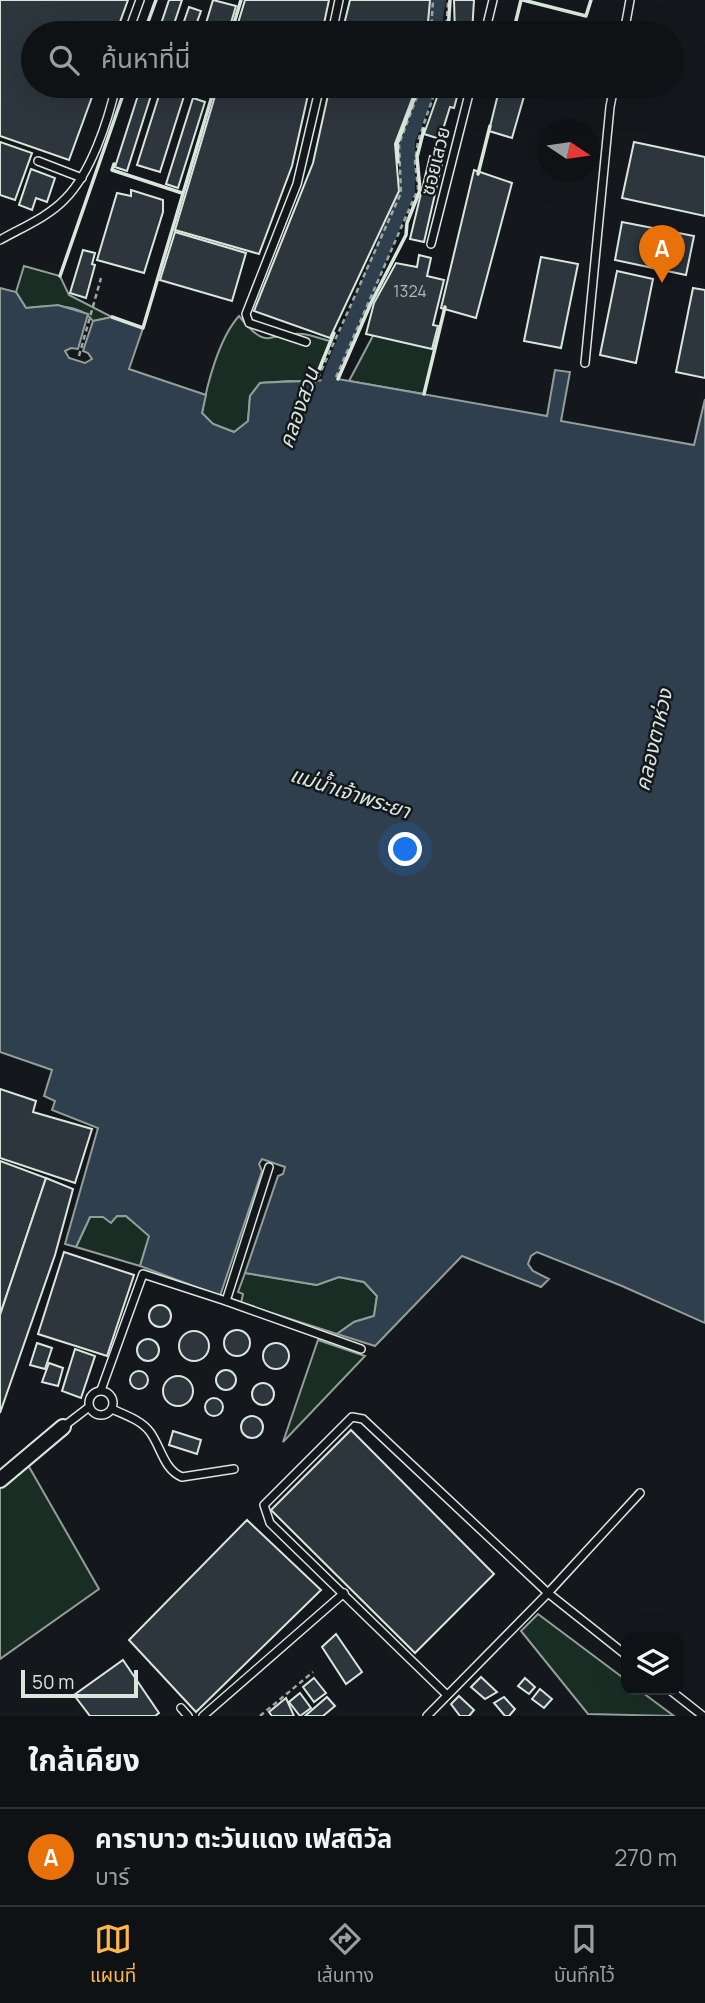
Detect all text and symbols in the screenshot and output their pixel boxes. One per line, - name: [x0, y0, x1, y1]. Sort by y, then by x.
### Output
- search box: [21, 21, 684, 98]
- text: ค้นหาที่นี่: [101, 40, 191, 76]
- icon: search: [45, 41, 83, 79]
- north arrow: [537, 119, 600, 182]
- street label: ซอยเสวย: [414, 124, 456, 198]
- pin: A: [639, 225, 685, 283]
- house number: 1324: [393, 280, 427, 302]
- water label: คลองสวน: [271, 363, 325, 452]
- water label: คลองตาห่วง: [628, 684, 679, 794]
- water label: แม่น้ำเจ้าพระยา: [287, 760, 415, 825]
- your location: [388, 832, 422, 866]
- map controls: [621, 1632, 684, 1695]
- button: layers: [621, 1632, 684, 1695]
- scale bar: [21, 1667, 138, 1699]
- text: 50 m: [32, 1669, 74, 1695]
- text: ใกล้เคียง: [28, 1739, 140, 1780]
- text: คาราบาว ตะวันแดง เฟสติวัล: [95, 1820, 392, 1856]
- text: A: [43, 1841, 59, 1873]
- text: 270 m: [614, 1841, 677, 1873]
- text: บาร์: [95, 1860, 129, 1892]
- tab: แผนที่: [90, 1920, 136, 1991]
- tab: เส้นทาง: [316, 1920, 374, 1991]
- tab: บันทึกไว้: [554, 1920, 615, 1991]

